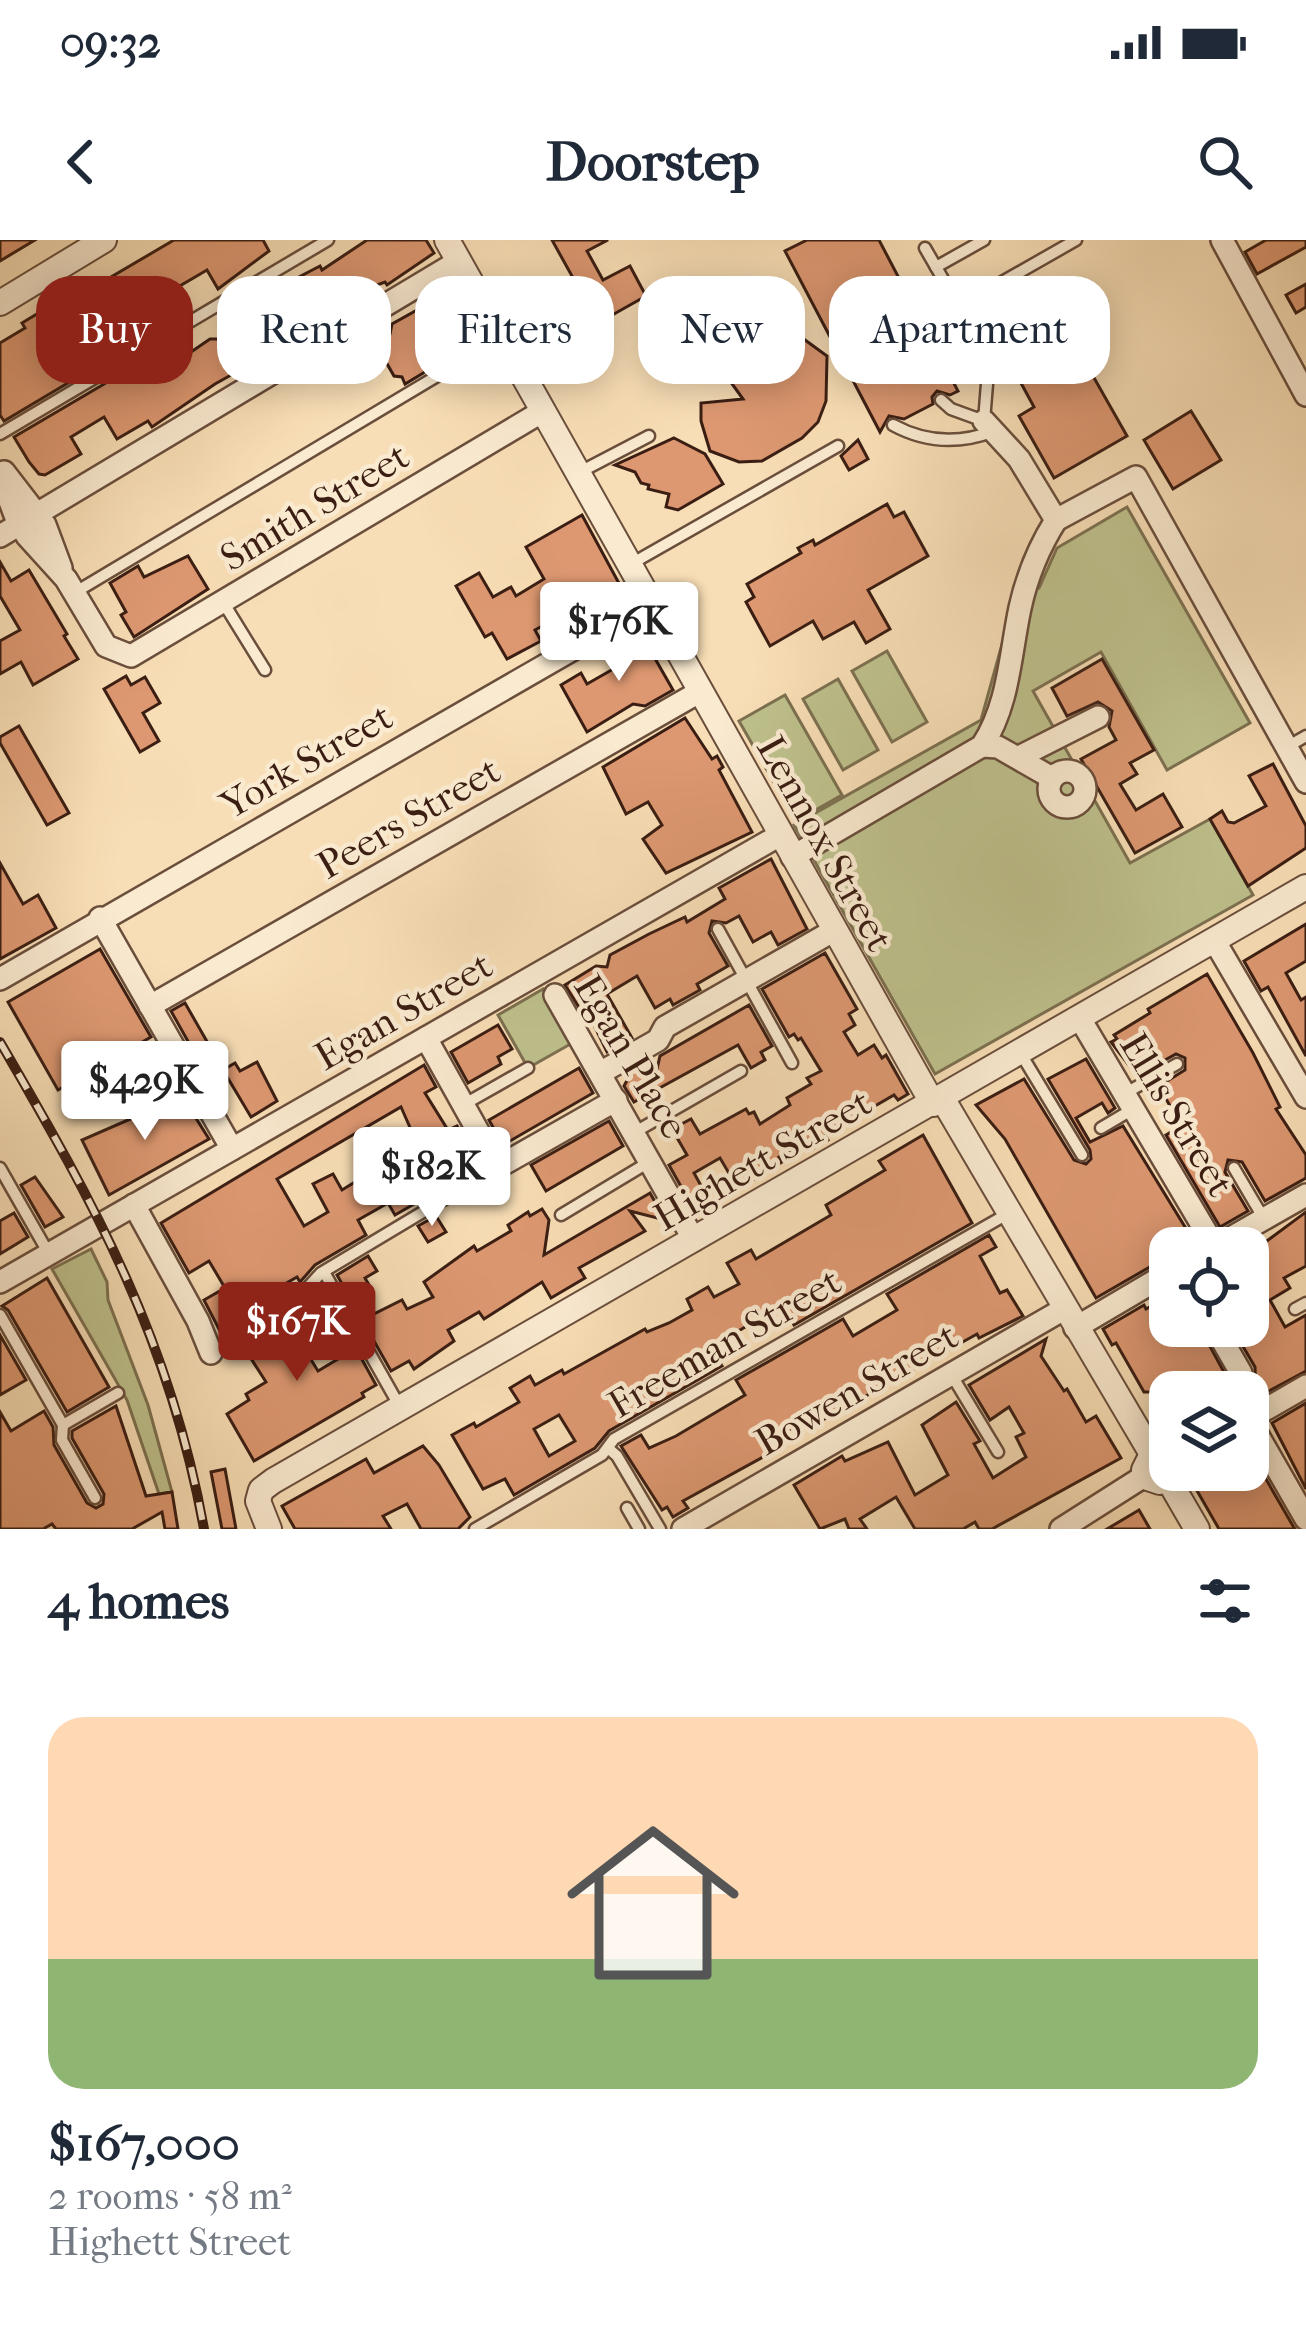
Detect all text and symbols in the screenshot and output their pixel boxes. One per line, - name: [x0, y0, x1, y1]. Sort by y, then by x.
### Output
- text: 09:32: [60, 16, 161, 69]
- icon: back: [48, 129, 114, 195]
- icon: search: [1192, 129, 1258, 195]
- text: Doorstep: [546, 131, 760, 194]
- chip: Buy: [36, 276, 193, 384]
- chip: Rent: [217, 276, 391, 384]
- chip: Filters: [415, 276, 614, 384]
- chip: New: [638, 276, 805, 384]
- chip: Apartment: [829, 276, 1110, 384]
- street label: Smith Street: [212, 433, 417, 581]
- pin: $176K: [535, 582, 703, 684]
- text: $176K: [567, 598, 671, 644]
- street label: York Street: [212, 693, 400, 829]
- street label: Lennox Street: [747, 728, 903, 959]
- street label: Peers Street: [309, 747, 508, 889]
- street label: Egan Street: [307, 942, 500, 1080]
- street label: Egan Place: [564, 966, 698, 1147]
- street label: Ellis Street: [1110, 1024, 1244, 1205]
- pin: $429K: [61, 1041, 229, 1143]
- text: $429K: [88, 1057, 202, 1103]
- street label: Highett Street: [646, 1079, 879, 1241]
- pin: $182K: [348, 1127, 516, 1229]
- text: $182K: [380, 1143, 484, 1189]
- map controls: [1149, 1227, 1269, 1491]
- button: locate: [1149, 1227, 1269, 1347]
- street label: Freeman Street: [600, 1258, 849, 1428]
- pin: $167K: [213, 1282, 381, 1384]
- text: $167K: [245, 1298, 349, 1344]
- street label: Bowen Street: [747, 1312, 966, 1465]
- button: layers: [1149, 1371, 1269, 1491]
- icon: filters: [1192, 1568, 1258, 1634]
- text: 4 homes: [48, 1571, 229, 1631]
- icon: home: [545, 1795, 761, 2011]
- text: $167,000: [48, 2113, 240, 2173]
- text: 2 rooms · 58 m²: [48, 2173, 292, 2219]
- text: Highett Street: [48, 2219, 291, 2265]

